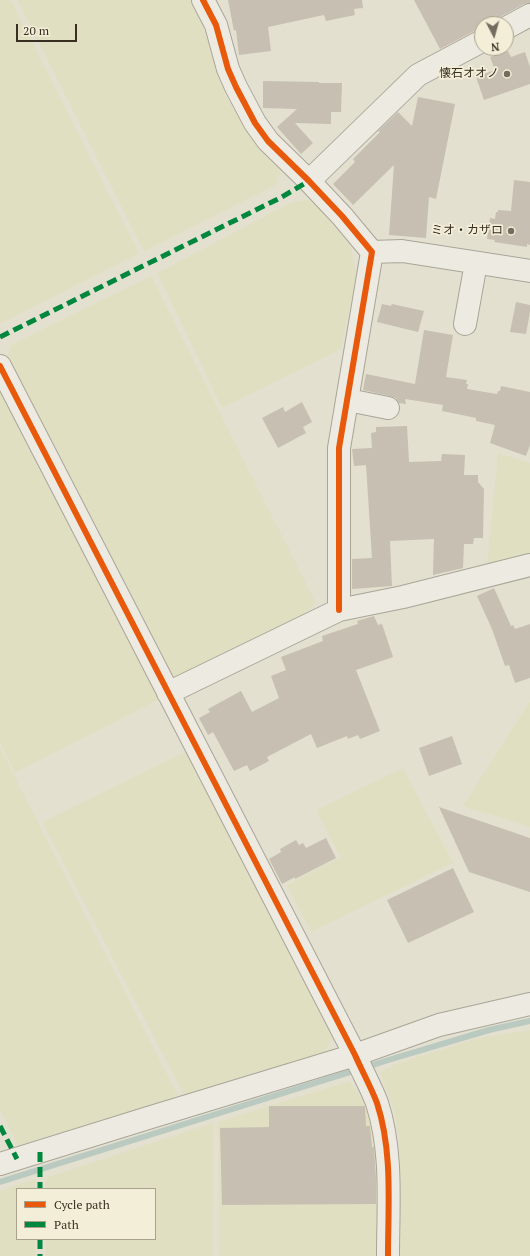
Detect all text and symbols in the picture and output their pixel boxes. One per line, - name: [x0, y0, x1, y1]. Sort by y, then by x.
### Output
- scale bar: [18, 16, 79, 42]
- north arrow: [474, 16, 514, 56]
- text: 20 m: [23, 23, 49, 38]
- text: N: [490, 40, 500, 54]
- place label: 懐石オオノ: [439, 67, 499, 81]
- marker: 懐石オオノ: [502, 69, 512, 79]
- place label: ミオ・カザロ: [431, 224, 503, 238]
- marker: ミオ・カザロ: [506, 226, 516, 236]
- legend: [16, 1188, 156, 1240]
- text: Cycle path: [54, 1197, 110, 1212]
- text: Path: [54, 1217, 79, 1232]

